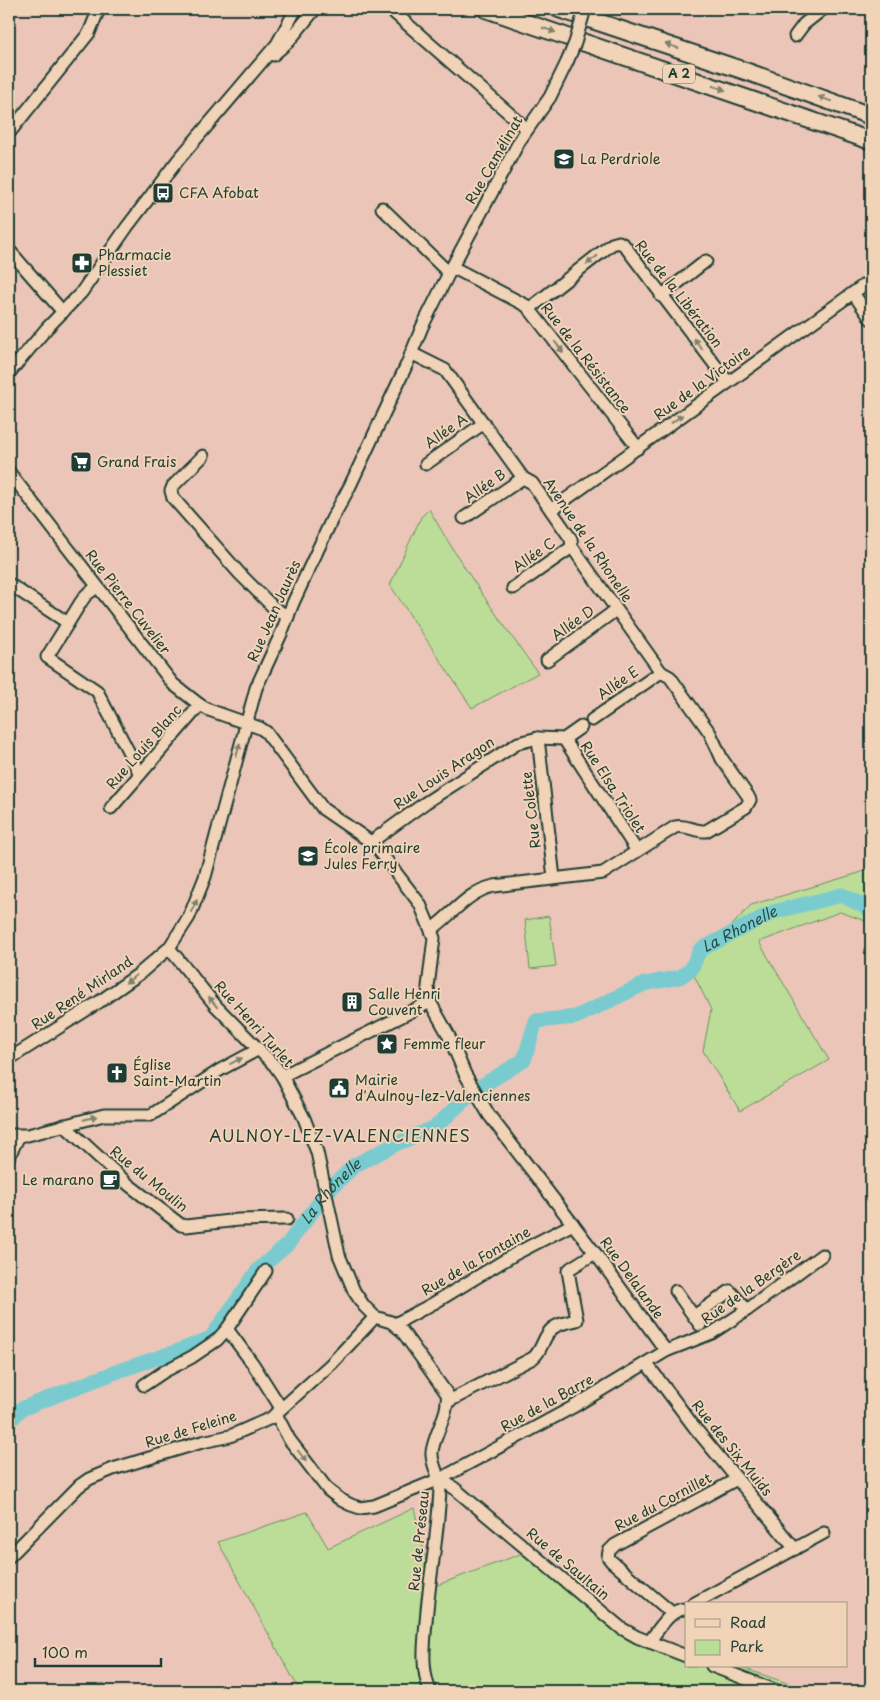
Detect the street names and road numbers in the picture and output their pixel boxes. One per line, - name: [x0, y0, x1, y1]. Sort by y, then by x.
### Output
- road number: A 2: [663, 64, 695, 84]
- street label: Rue Camélinat: [460, 111, 528, 208]
- street label: Rue de la Libération: [631, 235, 728, 352]
- street label: Rue de la Résistance: [536, 298, 637, 418]
- street label: Rue de la Victoire: [649, 340, 754, 425]
- street label: Allée A: [420, 408, 472, 453]
- street label: Allée B: [460, 464, 510, 507]
- street label: Avenue de la Rhonelle: [539, 473, 638, 607]
- street label: Allée C: [508, 532, 559, 577]
- street label: Rue Pierre Cuvelier: [81, 545, 176, 659]
- street label: Rue Jean Jaurès: [242, 557, 305, 665]
- street label: Allée D: [547, 600, 598, 645]
- street label: Allée E: [593, 661, 643, 704]
- street label: Rue Louis Blanc: [101, 700, 186, 794]
- street label: Rue Louis Aragon: [389, 731, 498, 814]
- street label: Rue Elsa Triolet: [576, 737, 651, 837]
- street label: Rue Colette: [515, 770, 546, 850]
- street label: Rue René Mirland: [27, 951, 137, 1034]
- street label: Rue Henri Turlet: [210, 976, 299, 1072]
- street label: Rue du Moulin: [106, 1141, 193, 1217]
- street label: Rue de la Fontaine: [417, 1221, 534, 1300]
- street label: Rue Delalande: [595, 1232, 669, 1323]
- street label: Rue de la Bergère: [697, 1244, 805, 1329]
- street label: Rue de la Barre: [497, 1368, 597, 1437]
- street label: Rue des Six Muids: [687, 1395, 778, 1500]
- street label: Rue de Feleine: [142, 1405, 239, 1452]
- street label: Rue du Cornillet: [610, 1467, 715, 1536]
- street label: Rue de Préseau: [403, 1490, 434, 1592]
- street label: Rue de Saultain: [522, 1522, 615, 1605]

